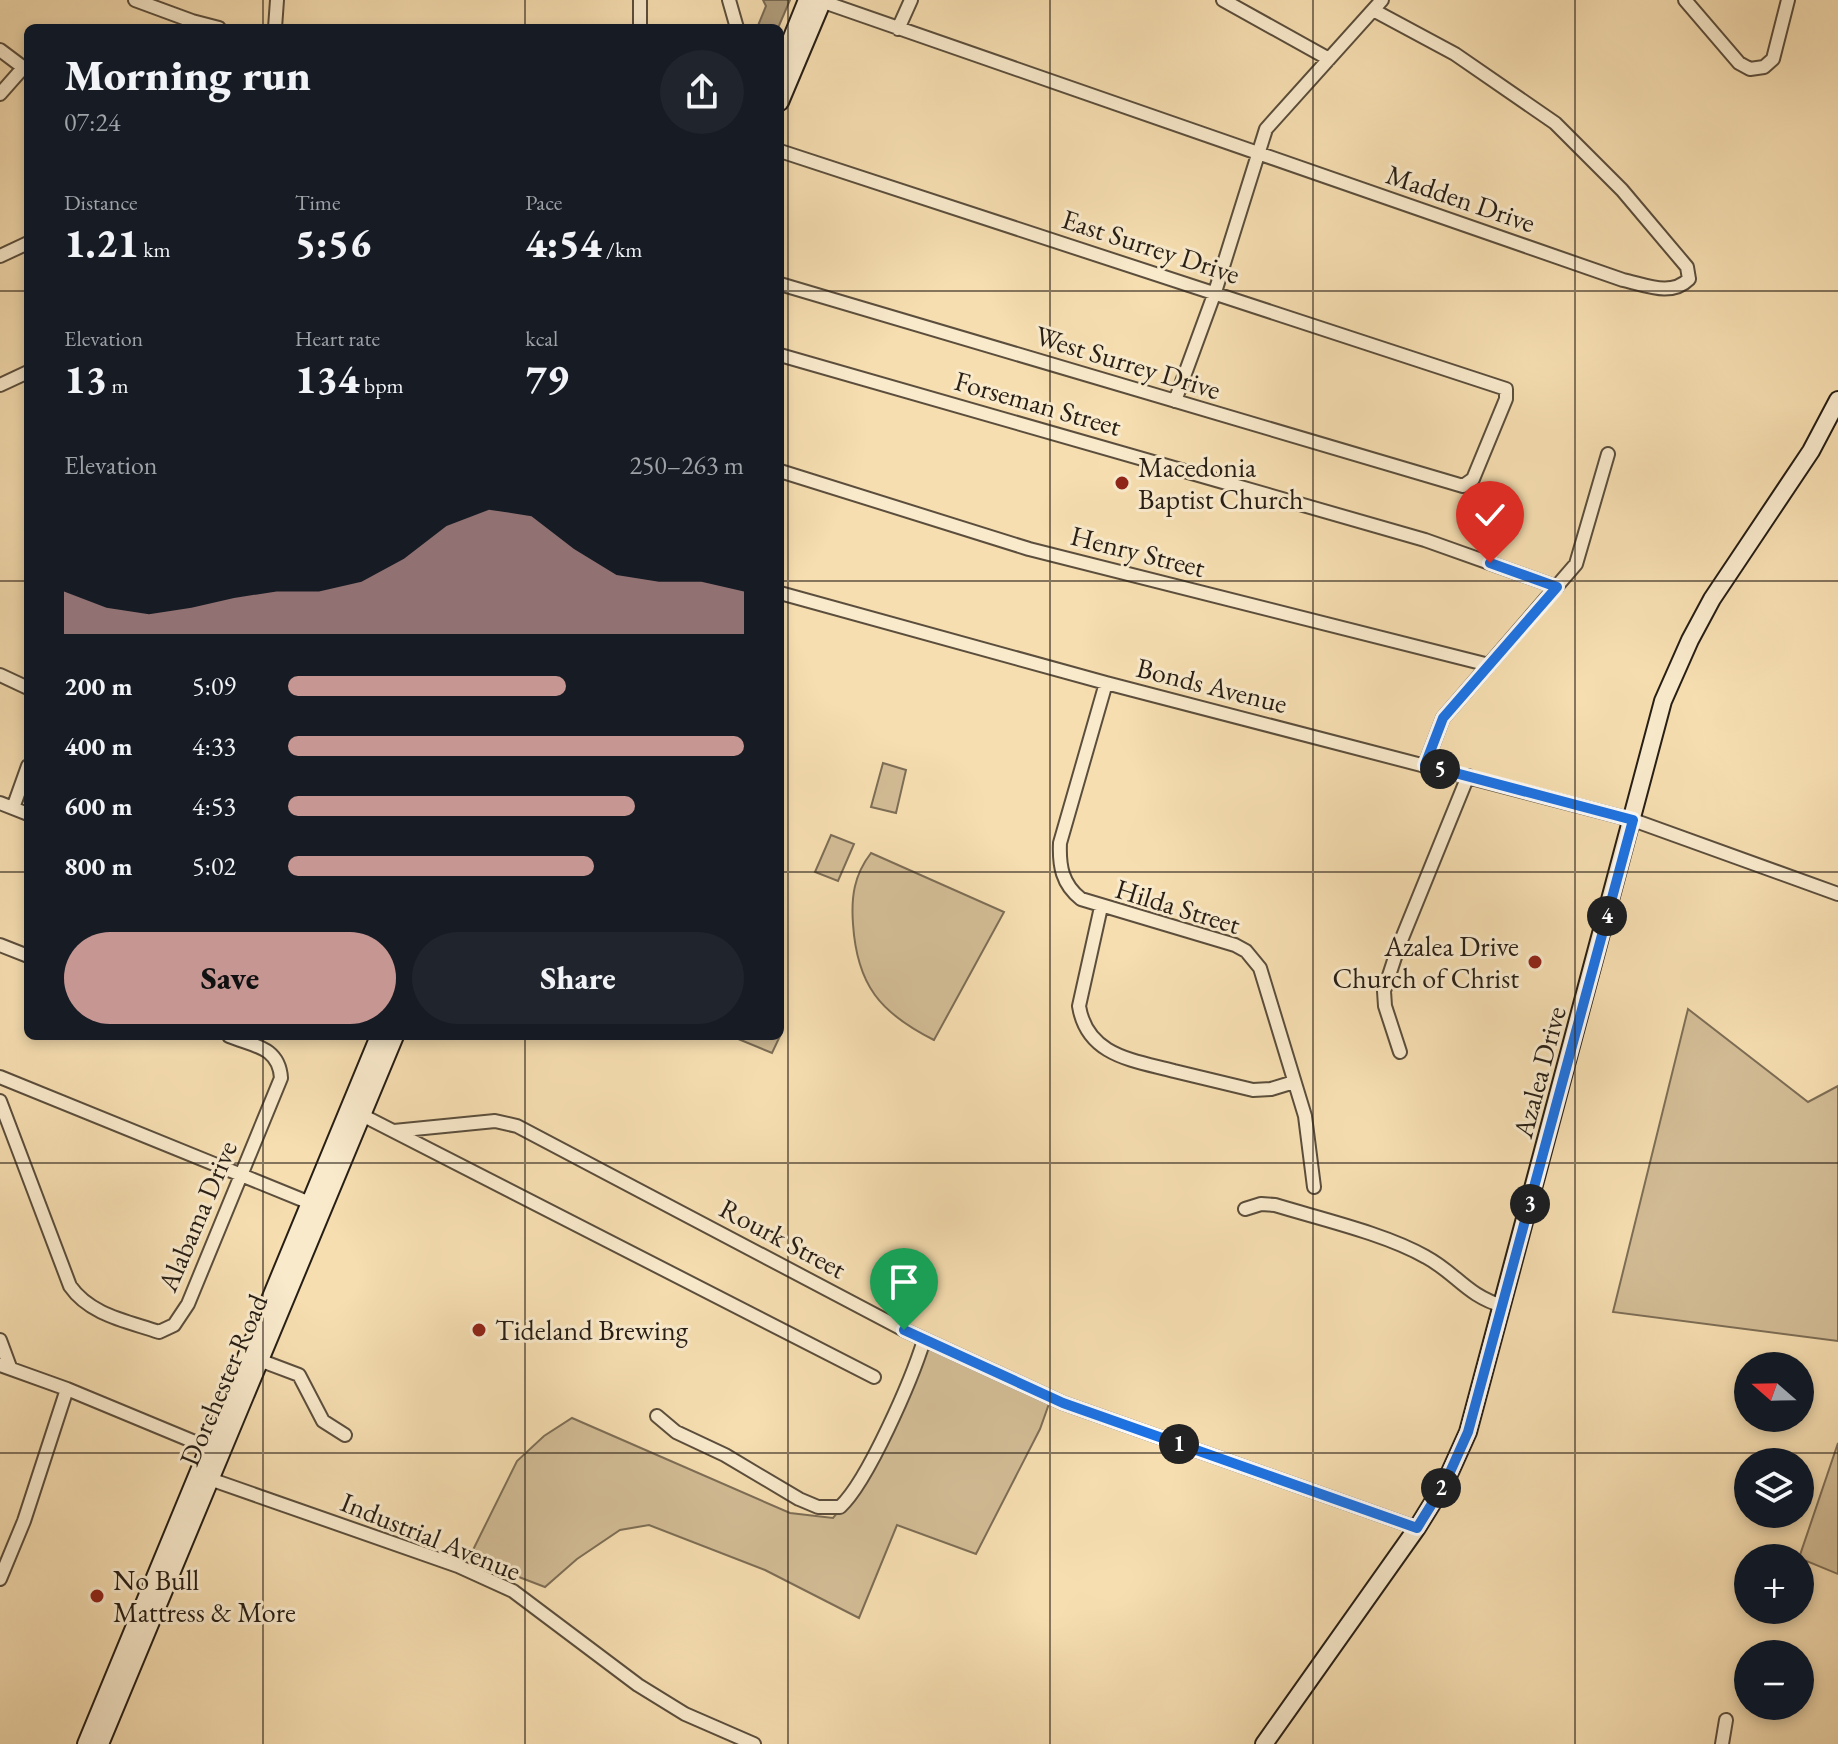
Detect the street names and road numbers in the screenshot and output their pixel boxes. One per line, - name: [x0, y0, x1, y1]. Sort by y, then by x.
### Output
- street label: Madden Drive: [1382, 156, 1540, 240]
- street label: East Surrey Drive: [1058, 200, 1244, 292]
- street label: West Surrey Drive: [1031, 317, 1225, 407]
- street label: Forseman Street: [951, 362, 1126, 444]
- street label: Henry Street: [1067, 517, 1209, 585]
- street label: Bonds Avenue: [1133, 649, 1291, 721]
- street label: Hilda Street: [1111, 870, 1245, 942]
- street label: Azalea Drive: [1504, 1002, 1574, 1143]
- street label: Alabama Drive: [149, 1135, 245, 1298]
- street label: Rourk Street: [714, 1190, 853, 1286]
- street label: Dorchester Road: [171, 1288, 276, 1471]
- street label: Industrial Avenue: [336, 1484, 526, 1589]

